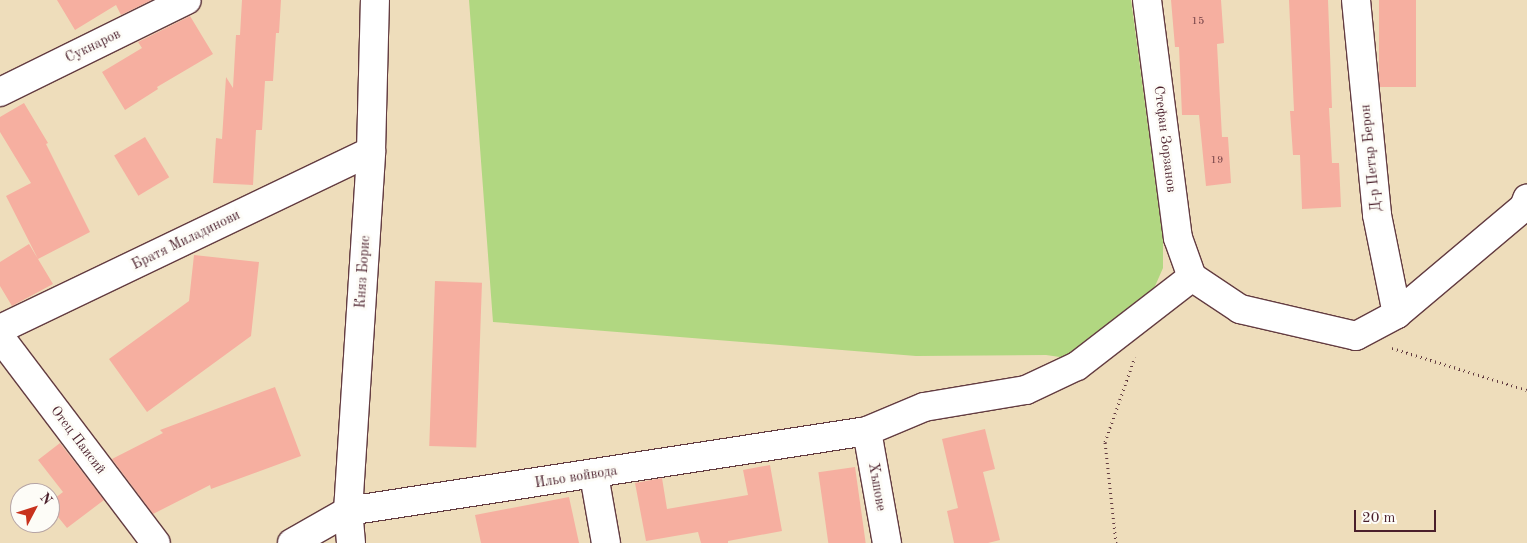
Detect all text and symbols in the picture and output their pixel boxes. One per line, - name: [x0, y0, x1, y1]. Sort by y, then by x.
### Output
- house number: 15: [1192, 15, 1204, 29]
- street label: Сукнаров: [63, 25, 123, 67]
- street label: Стефан Зорзанов: [1150, 85, 1180, 193]
- street label: Д-р Петър Берон: [1357, 104, 1385, 212]
- house number: 19: [1211, 154, 1223, 168]
- street label: Братя Миладинови: [129, 207, 243, 273]
- street label: Княз Борис: [352, 235, 374, 309]
- street label: Отец Паисий: [47, 403, 109, 477]
- street label: Ильо войвода: [533, 462, 619, 492]
- street label: Хъшове: [864, 462, 890, 512]
- north arrow: [10, 483, 60, 533]
- text: N: [37, 490, 55, 508]
- scale bar: [1357, 500, 1440, 532]
- text: 20 m: [1362, 511, 1396, 526]

